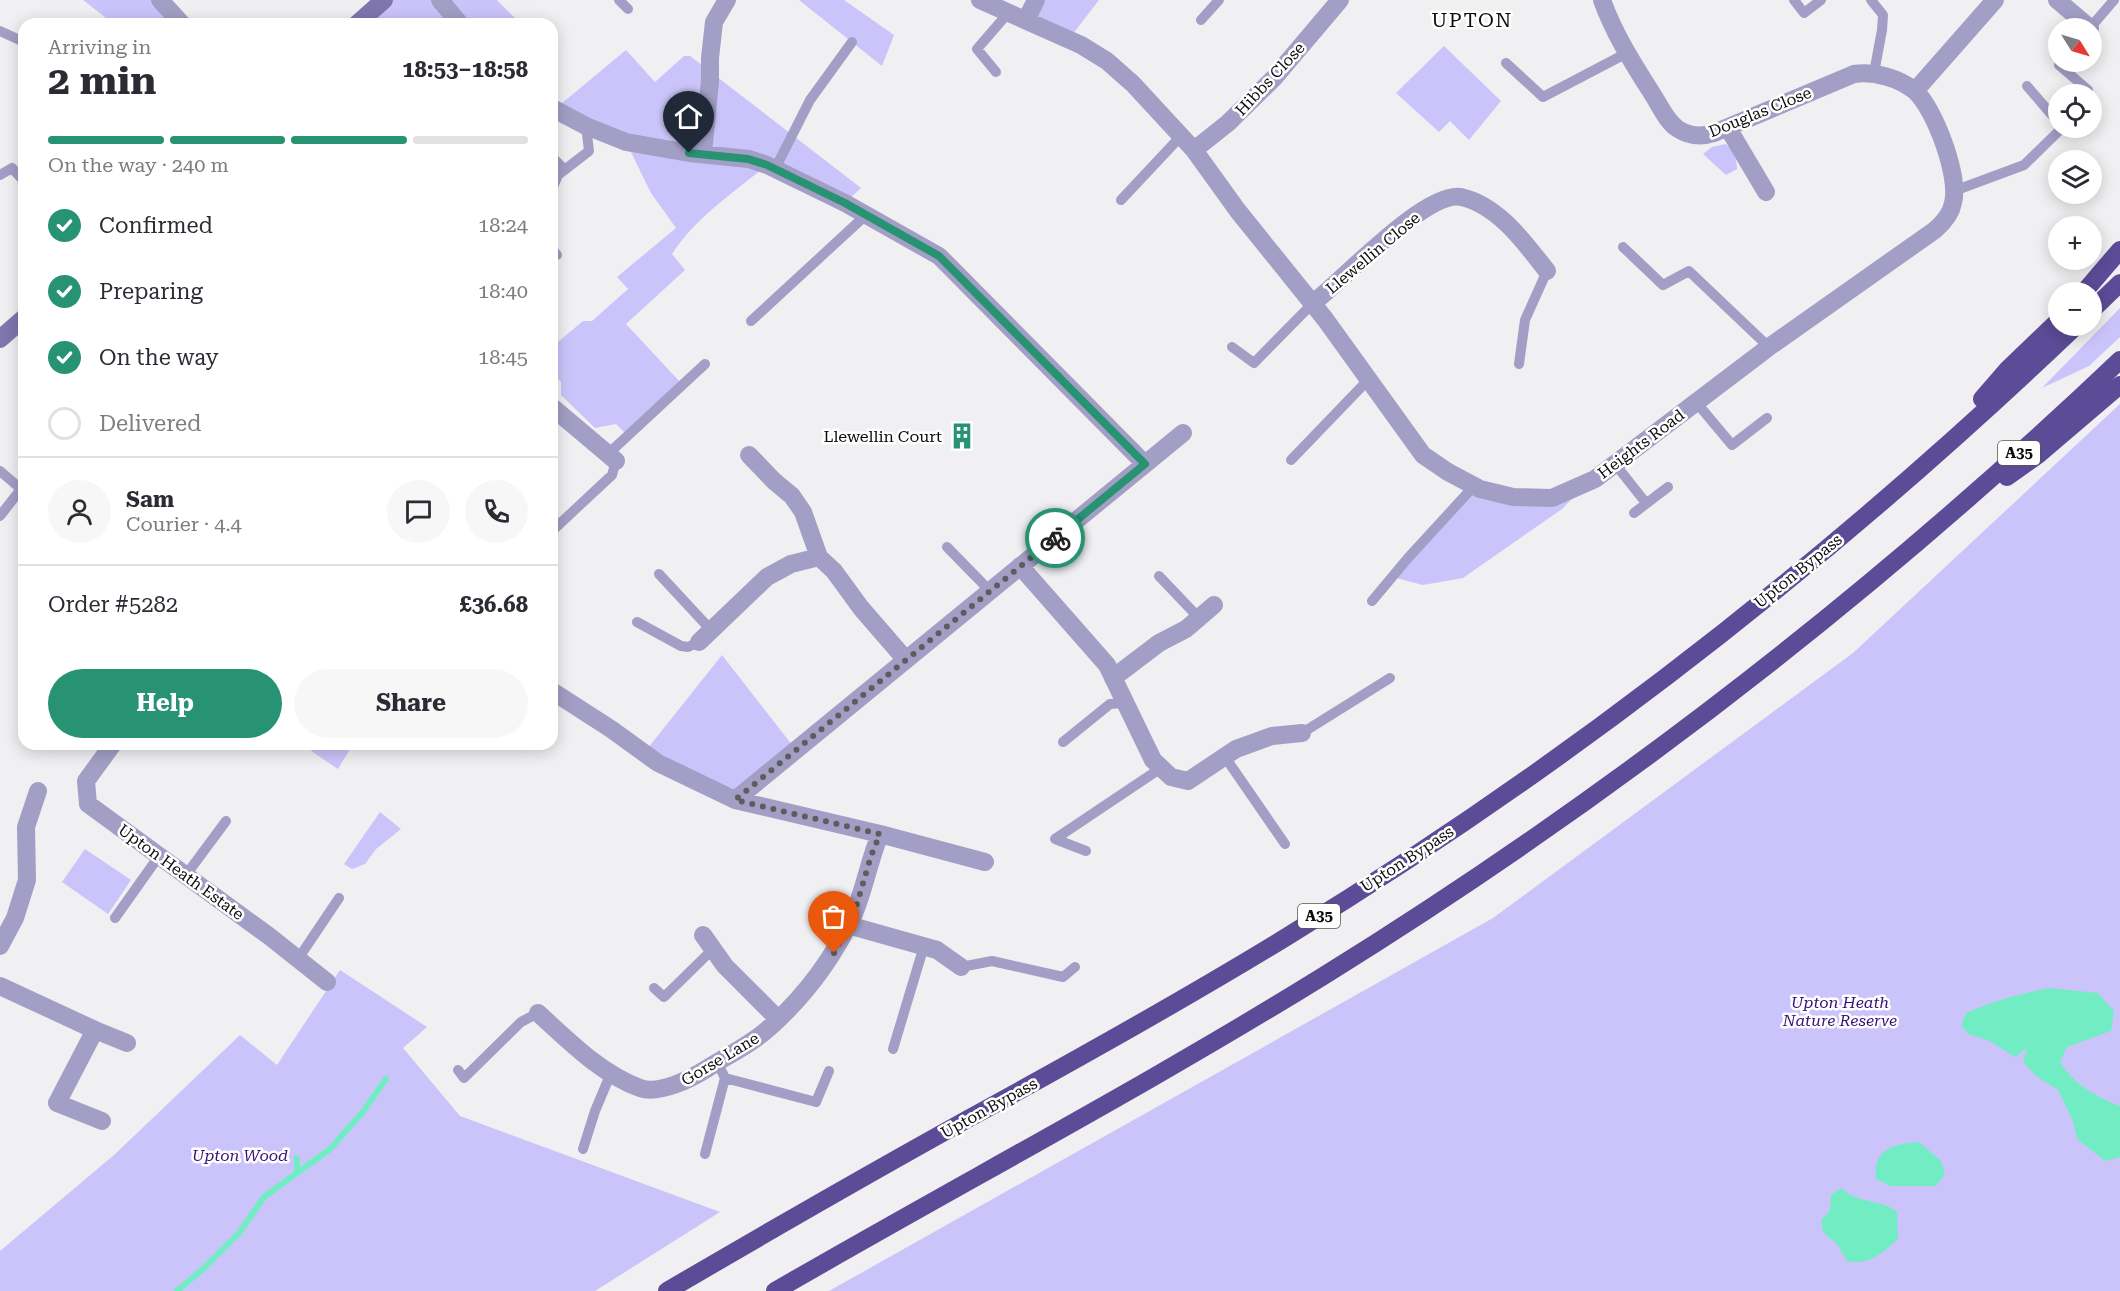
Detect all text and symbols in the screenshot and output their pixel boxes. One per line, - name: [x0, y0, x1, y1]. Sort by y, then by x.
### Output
- district label: UPTON: [1431, 8, 1513, 32]
- north arrow: [2048, 18, 2102, 72]
- map controls: [2048, 18, 2102, 336]
- text: Arriving in: [48, 35, 151, 59]
- street label: Hibbs Close: [1231, 38, 1309, 120]
- text: 18:53–18:58: [402, 57, 528, 82]
- text: 2 min: [48, 58, 156, 104]
- street label: Douglas Close: [1706, 83, 1814, 141]
- button: locate: [2048, 84, 2102, 138]
- pin: [663, 91, 714, 153]
- icon: home: [672, 100, 705, 133]
- button: layers: [2048, 150, 2102, 204]
- text: On the way · 240 m: [48, 153, 229, 177]
- street label: Llewellin Close: [1322, 208, 1424, 298]
- icon: check: [48, 209, 81, 242]
- text: Confirmed: [99, 213, 213, 238]
- text: 18:24: [478, 213, 528, 237]
- button: +: [2048, 216, 2102, 270]
- icon: check: [48, 275, 81, 308]
- text: Preparing: [99, 279, 203, 304]
- text: 18:40: [478, 279, 528, 303]
- button: −: [2048, 282, 2102, 336]
- icon: check: [48, 341, 81, 374]
- text: On the way: [99, 345, 219, 370]
- text: 18:45: [478, 345, 528, 369]
- street label: Heights Road: [1594, 405, 1688, 483]
- text: Delivered: [99, 411, 201, 436]
- building icon: Llewellin Court: [947, 421, 977, 451]
- place label: Llewellin Court: [823, 427, 942, 446]
- road number: A35: [1998, 441, 2040, 465]
- button: person: [48, 480, 111, 543]
- button: chat: [387, 480, 450, 543]
- button: phone: [465, 480, 528, 543]
- text: Sam: [126, 487, 174, 512]
- courier: [1025, 508, 1085, 568]
- text: Courier · 4.4: [126, 512, 242, 536]
- icon: bike: [1039, 522, 1072, 555]
- street label: Upton Bypass: [1750, 530, 1846, 612]
- text: Order #5282: [48, 592, 178, 617]
- text: £36.68: [459, 592, 528, 617]
- button: Help: [48, 669, 282, 738]
- button: Share: [294, 669, 528, 738]
- street label: Upton Heath Estate: [114, 820, 248, 924]
- street label: Upton Bypass: [1357, 822, 1458, 896]
- pin: [808, 891, 859, 953]
- icon: bag: [817, 900, 850, 933]
- road number: A35: [1298, 904, 1340, 928]
- park label: Upton Heath Nature Reserve: [1782, 993, 1897, 1030]
- street label: Gorse Lane: [678, 1028, 763, 1090]
- street label: Upton Bypass: [937, 1073, 1041, 1142]
- park label: Upton Wood: [192, 1146, 288, 1165]

